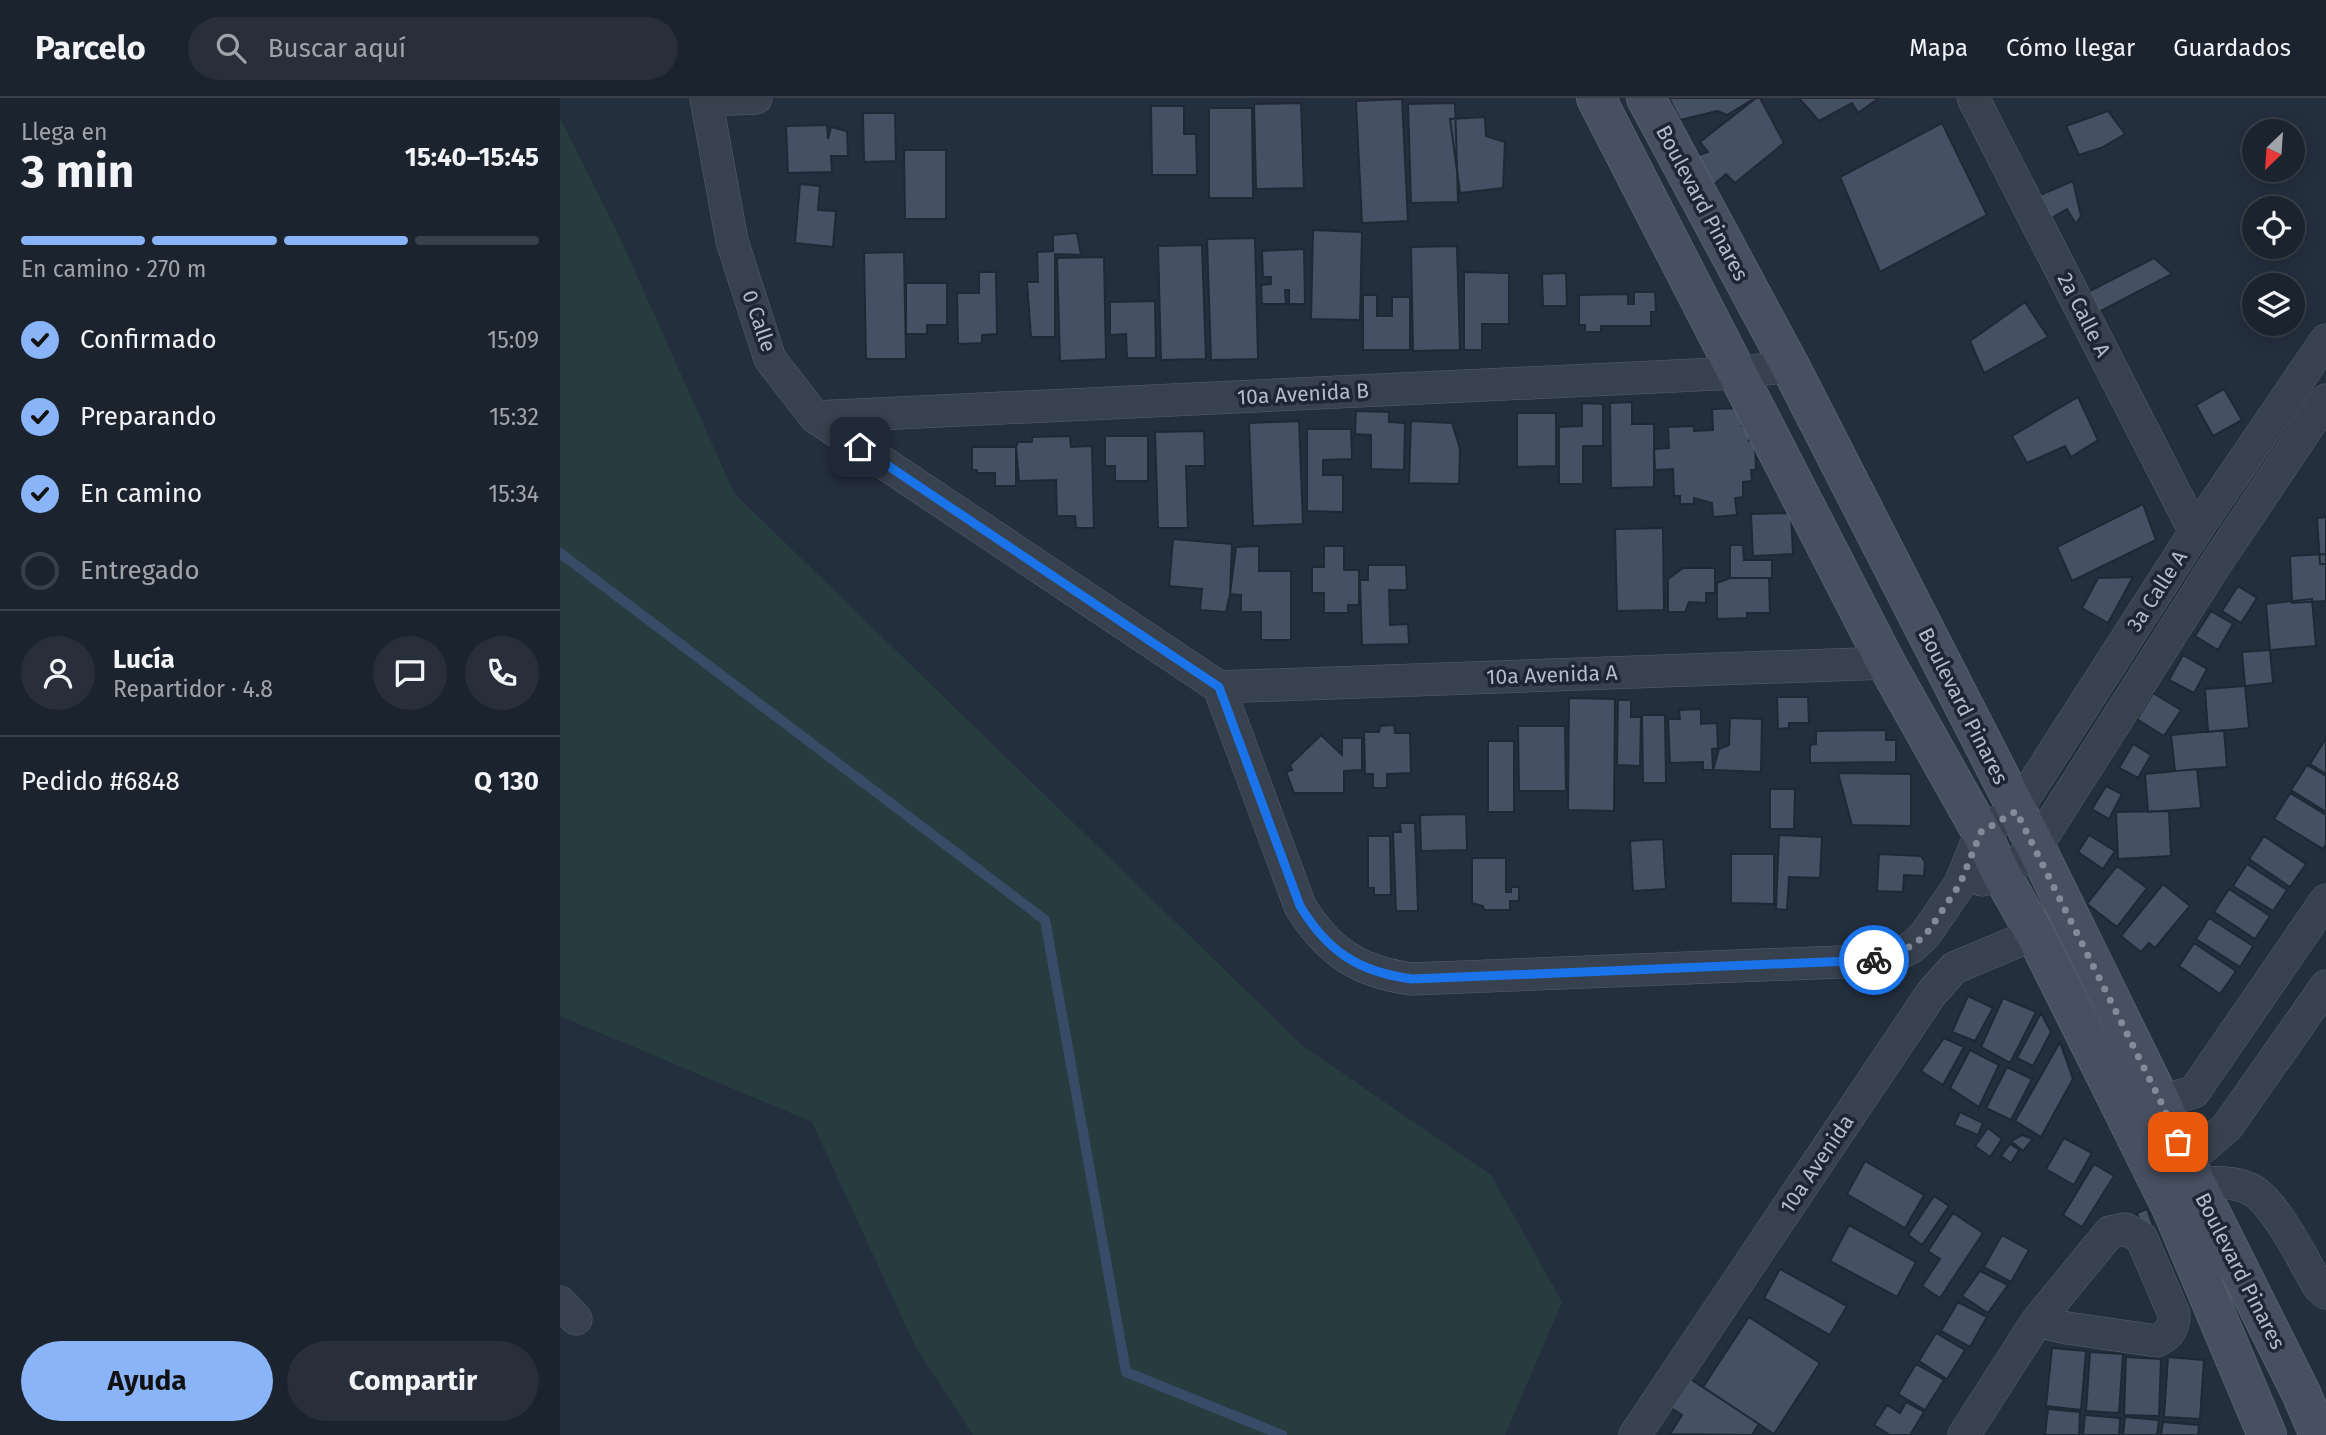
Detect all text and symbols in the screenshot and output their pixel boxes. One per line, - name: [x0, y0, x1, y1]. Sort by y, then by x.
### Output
- search box: [188, 17, 678, 80]
- text: Parcelo: [35, 28, 146, 68]
- icon: search: [212, 29, 250, 67]
- text: Buscar aquí: [268, 33, 406, 64]
- text: Mapa: [1909, 34, 1968, 62]
- text: Cómo llegar: [2006, 34, 2135, 62]
- text: Guardados: [2173, 34, 2291, 62]
- text: Llega en: [21, 118, 107, 146]
- north arrow: [2242, 119, 2305, 182]
- map controls: [2242, 119, 2305, 336]
- street label: Boulevard Pinares: [1650, 121, 1754, 285]
- text: 15:40–15:45: [405, 142, 539, 173]
- text: 3 min: [21, 144, 134, 199]
- button: locate: [2242, 196, 2305, 259]
- text: En camino · 270 m: [21, 255, 206, 283]
- street label: 2a Calle A: [2052, 268, 2116, 362]
- button: layers: [2242, 273, 2305, 336]
- street label: 0 Calle: [736, 287, 782, 355]
- icon: check: [21, 321, 59, 359]
- text: Confirmado: [80, 324, 217, 355]
- text: 15:09: [487, 326, 539, 354]
- street label: 10a Avenida B: [1236, 378, 1370, 410]
- icon: check: [21, 398, 59, 436]
- text: Preparando: [80, 401, 217, 432]
- text: 15:32: [489, 403, 539, 431]
- pin: [830, 417, 890, 477]
- icon: home: [841, 428, 879, 466]
- icon: check: [21, 475, 59, 513]
- text: En camino: [80, 478, 202, 509]
- text: 15:34: [488, 480, 539, 508]
- street label: 3a Calle A: [2121, 546, 2193, 636]
- text: Entregado: [80, 555, 200, 586]
- street label: Boulevard Pinares: [1912, 623, 2014, 789]
- button: person: [21, 636, 95, 710]
- button: chat: [373, 636, 447, 710]
- button: phone: [465, 636, 539, 710]
- text: Lucía: [113, 644, 175, 675]
- street label: 10a Avenida A: [1486, 660, 1618, 690]
- text: Repartidor · 4.8: [113, 675, 273, 703]
- text: Pedido #6848: [21, 766, 180, 797]
- text: Q 130: [474, 766, 539, 797]
- courier: [1839, 925, 1909, 995]
- icon: bike: [1855, 941, 1893, 979]
- street label: 10a Avenida: [1774, 1110, 1860, 1218]
- pin: [2148, 1112, 2208, 1172]
- icon: bag: [2159, 1123, 2197, 1161]
- street label: Boulevard Pinares: [2189, 1188, 2291, 1354]
- button: Ayuda: [21, 1341, 273, 1421]
- button: Compartir: [287, 1341, 539, 1421]

